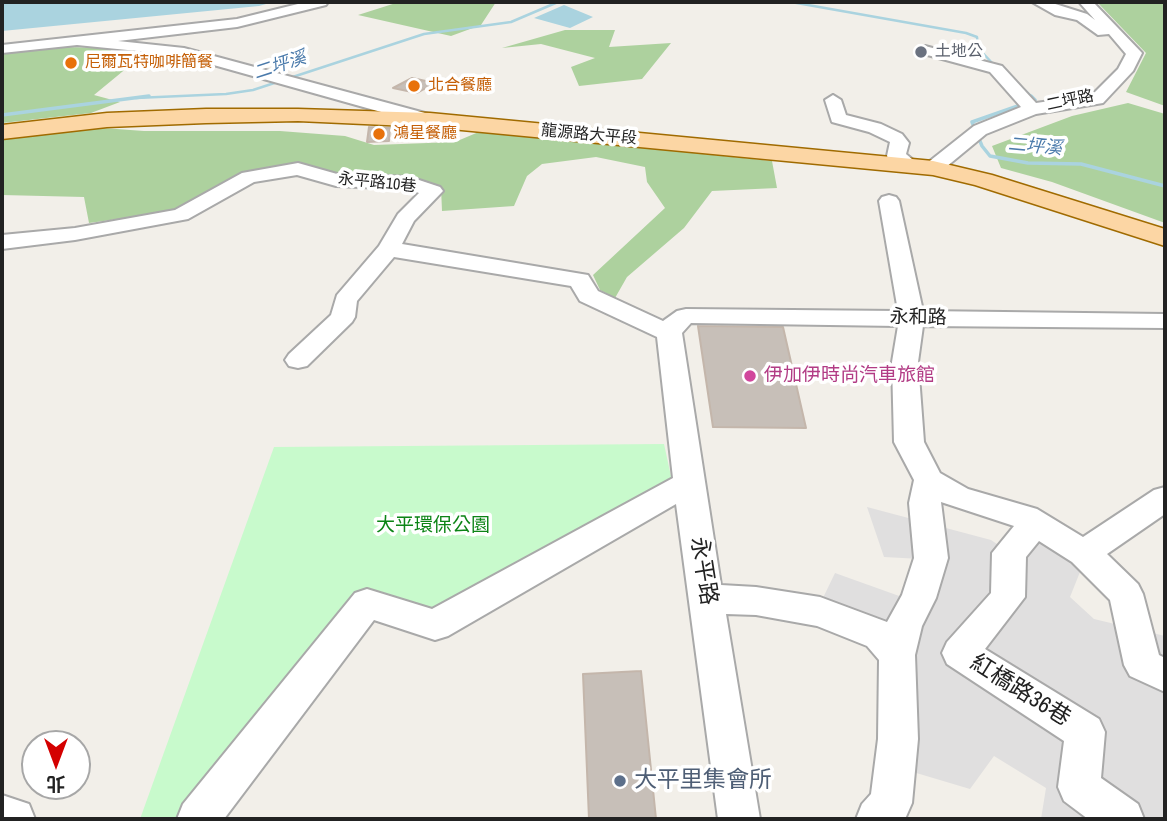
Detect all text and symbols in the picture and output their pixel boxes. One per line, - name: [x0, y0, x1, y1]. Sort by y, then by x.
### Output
- place label: 土地公: [935, 42, 983, 62]
- marker: 土地公: [913, 44, 929, 60]
- water label: 二坪溪: [251, 47, 309, 85]
- place label: 尼爾瓦特咖啡簡餐: [85, 53, 213, 73]
- marker: 尼爾瓦特咖啡簡餐: [63, 55, 79, 71]
- place label: 北合餐廳: [428, 76, 492, 96]
- marker: 北合餐廳: [406, 78, 422, 94]
- street label: 二坪路: [1045, 87, 1095, 115]
- street label: 龍源路大平段: [540, 121, 638, 149]
- place label: 鴻星餐廳: [393, 124, 457, 144]
- marker: 鴻星餐廳: [371, 126, 387, 142]
- water label: 二坪溪: [1007, 134, 1063, 160]
- street label: 永平路10巷: [337, 169, 417, 197]
- street label: 永和路: [889, 306, 947, 330]
- place label: 伊加伊時尚汽車旅館: [764, 365, 935, 387]
- marker: 伊加伊時尚汽車旅館: [742, 368, 758, 384]
- park label: 大平環保公園: [376, 515, 490, 537]
- street label: 永平路: [684, 535, 722, 607]
- street label: 紅橋路36巷: [965, 649, 1075, 733]
- north arrow: [21, 730, 91, 800]
- place label: 大平里集會所: [634, 767, 772, 795]
- text: 北: [47, 771, 66, 797]
- marker: 大平里集會所: [612, 773, 628, 789]

